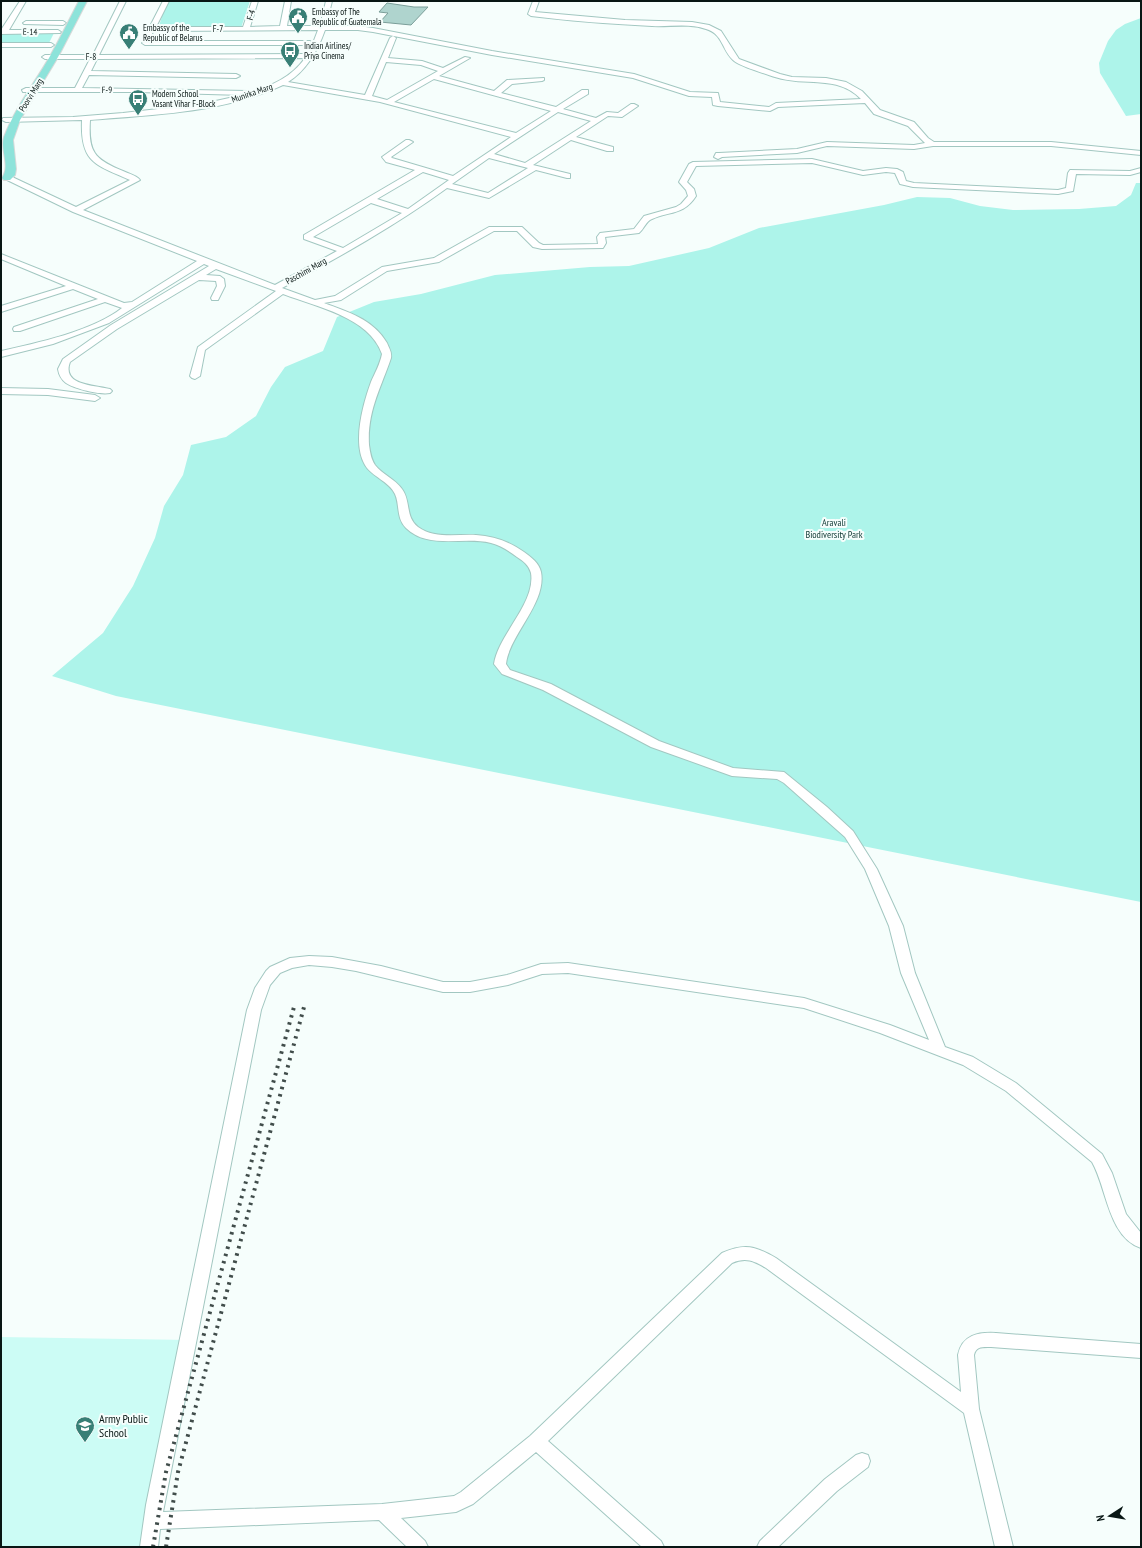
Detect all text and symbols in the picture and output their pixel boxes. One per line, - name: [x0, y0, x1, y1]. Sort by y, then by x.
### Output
- public building icon: Embassy of The Republic of Guatemala: [287, 6, 309, 34]
- place label: Embassy of The Republic of Guatemala: [312, 6, 382, 27]
- street label: F-4: [244, 8, 257, 21]
- public building icon: Embassy of the Republic of Belarus: [118, 22, 140, 50]
- place label: Embassy of the Republic of Belarus: [143, 22, 203, 43]
- street label: F-7: [213, 23, 223, 34]
- street label: E-14: [23, 26, 37, 37]
- bus stop icon: Indian Airlines/ Priya Cinema: [279, 40, 301, 68]
- place label: Indian Airlines/ Priya Cinema: [304, 40, 352, 61]
- street label: F-8: [86, 51, 96, 62]
- street label: Poorvi Marg: [16, 76, 45, 113]
- street label: Munirka Marg: [230, 80, 274, 105]
- street label: F-9: [102, 84, 112, 95]
- bus stop icon: Modern School Vasant Vihar F-Block: [127, 88, 149, 116]
- place label: Modern School Vasant Vihar F-Block: [151, 88, 216, 109]
- street label: Paschimi Marg: [283, 255, 328, 286]
- park label: Aravali Biodiversity Park: [805, 516, 863, 541]
- place label: Army Public School: [99, 1411, 148, 1440]
- school or university icon: Army Public School: [74, 1415, 96, 1443]
- north arrow: [1090, 1496, 1130, 1536]
- text: N: [1093, 1514, 1108, 1522]

